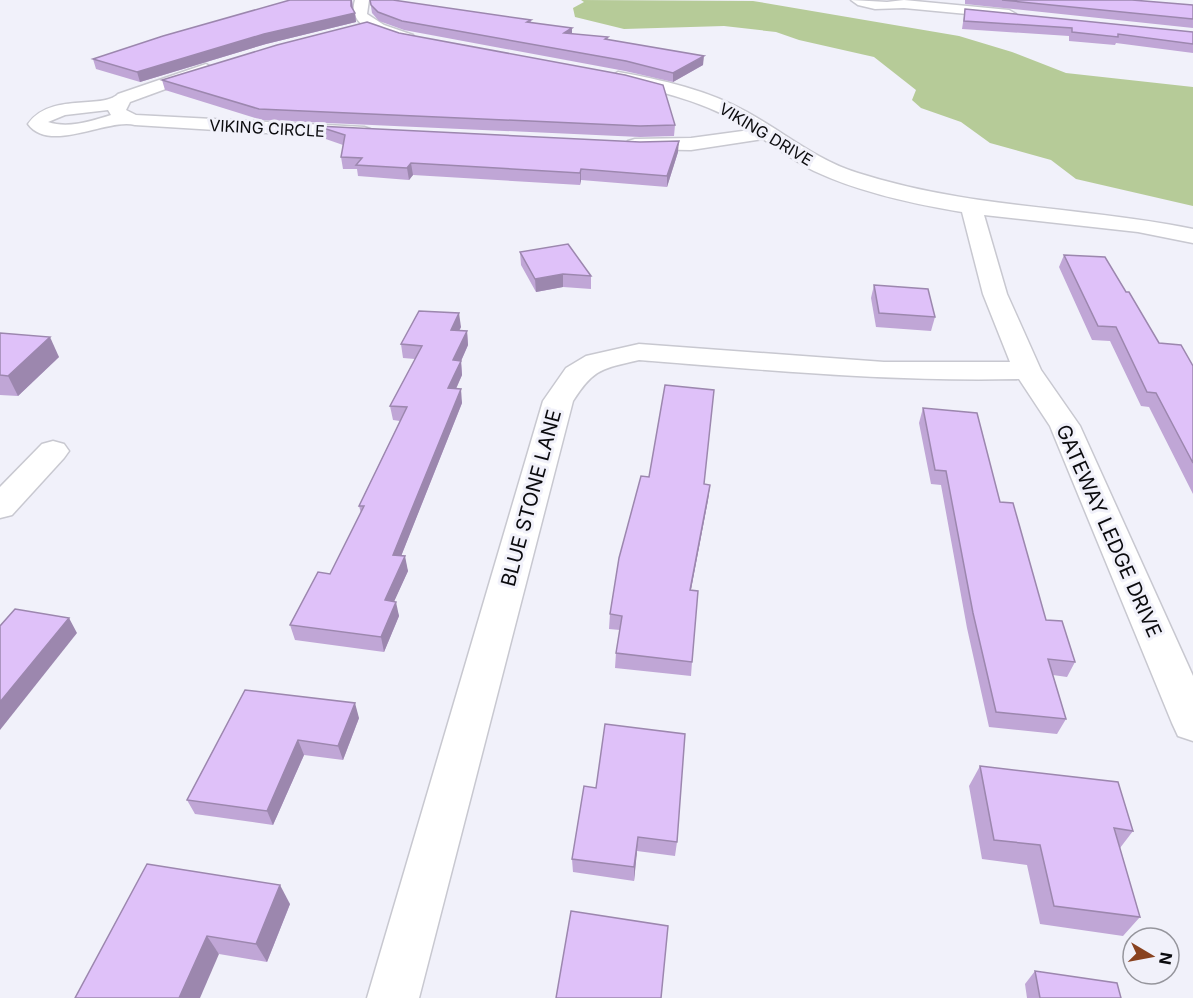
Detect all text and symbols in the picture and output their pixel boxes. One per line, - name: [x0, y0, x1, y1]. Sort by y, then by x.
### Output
- street label: VIKING DRIVE: [716, 98, 816, 170]
- street label: VIKING CIRCLE: [209, 115, 325, 141]
- street label: BLUE STONE LANE: [496, 407, 566, 589]
- street label: GATEWAY LEDGE DRIVE: [1051, 421, 1167, 641]
- north arrow: [1121, 926, 1181, 986]
- text: N: [1155, 951, 1177, 966]

